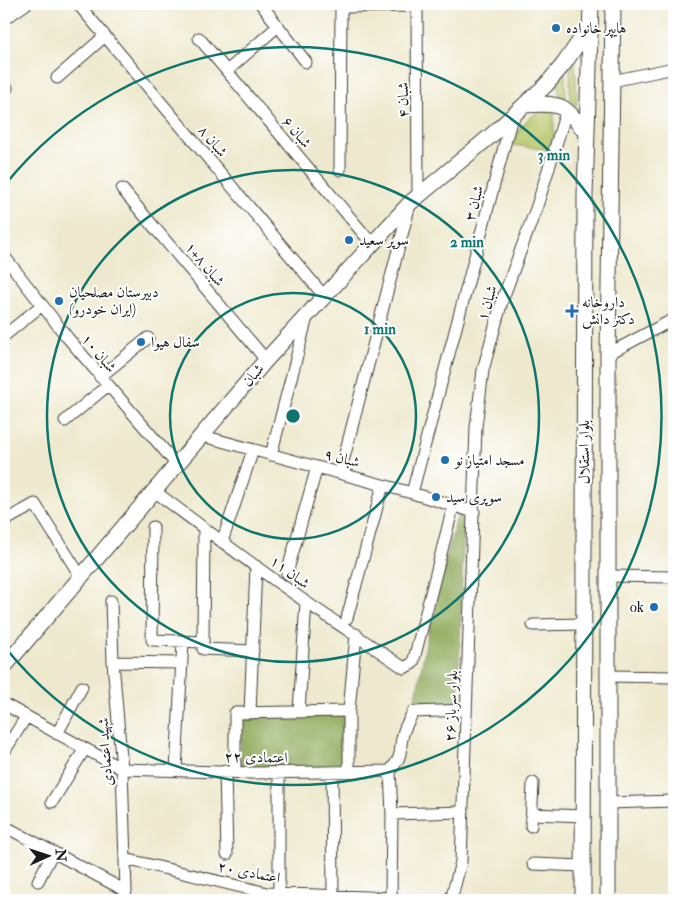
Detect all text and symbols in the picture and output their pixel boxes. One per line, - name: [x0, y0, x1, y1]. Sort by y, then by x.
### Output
- place label: هایپر خانواده: [566, 19, 627, 38]
- marker: هایپر خانواده: [550, 22, 562, 34]
- street label: ۴ شبان: [394, 82, 413, 118]
- street label: ۶ شبان: [278, 112, 316, 152]
- street label: ۸ شبان: [194, 121, 232, 161]
- text: 3 min: [538, 146, 570, 165]
- street label: ۳ شبان: [461, 183, 488, 223]
- place label: سوپر سعید: [359, 231, 409, 250]
- text: 2 min: [450, 233, 484, 252]
- marker: سوپر سعید: [343, 234, 355, 246]
- street label: ۱+۸ شبان: [181, 238, 229, 290]
- place label: دبیرستان مصلحیان (ایران خودرو): [69, 283, 159, 319]
- street label: ۱ شبان: [473, 283, 502, 323]
- place label: داروخانه دکتر دانش: [582, 293, 635, 329]
- marker: دبیرستان مصلحیان (ایران خودرو): [53, 295, 65, 307]
- marker: داروخانه دکتر دانش: [566, 305, 578, 317]
- text: 1 min: [364, 320, 396, 339]
- street label: ۱۰ شبان: [77, 330, 120, 377]
- place label: سفال هیوا: [151, 333, 200, 352]
- marker: سفال هیوا: [135, 336, 147, 348]
- street label: شبان: [238, 360, 268, 391]
- centre of rings: [284, 407, 302, 425]
- street label: بلوار استقلال: [575, 420, 594, 484]
- street label: ۹ شبان: [322, 445, 362, 472]
- place label: مسجد امتیاز نو: [453, 451, 525, 470]
- marker: مسجد امتیاز نو: [439, 454, 451, 466]
- place label: سوپری سید: [446, 488, 502, 507]
- marker: سوپری سید: [430, 491, 442, 503]
- street label: ۱۱ شبان: [266, 552, 313, 593]
- place label: ok: [630, 598, 644, 617]
- marker: ok: [648, 601, 660, 613]
- street label: ۲۶ بلوار سرباز: [441, 670, 462, 742]
- street label: شهید اعتمادی: [94, 717, 117, 787]
- street label: ۲۲ اعتمادی: [224, 747, 288, 768]
- north arrow: [22, 832, 72, 882]
- text: N: [52, 848, 69, 863]
- street label: ۲۰ اعتمادی: [216, 857, 282, 888]

